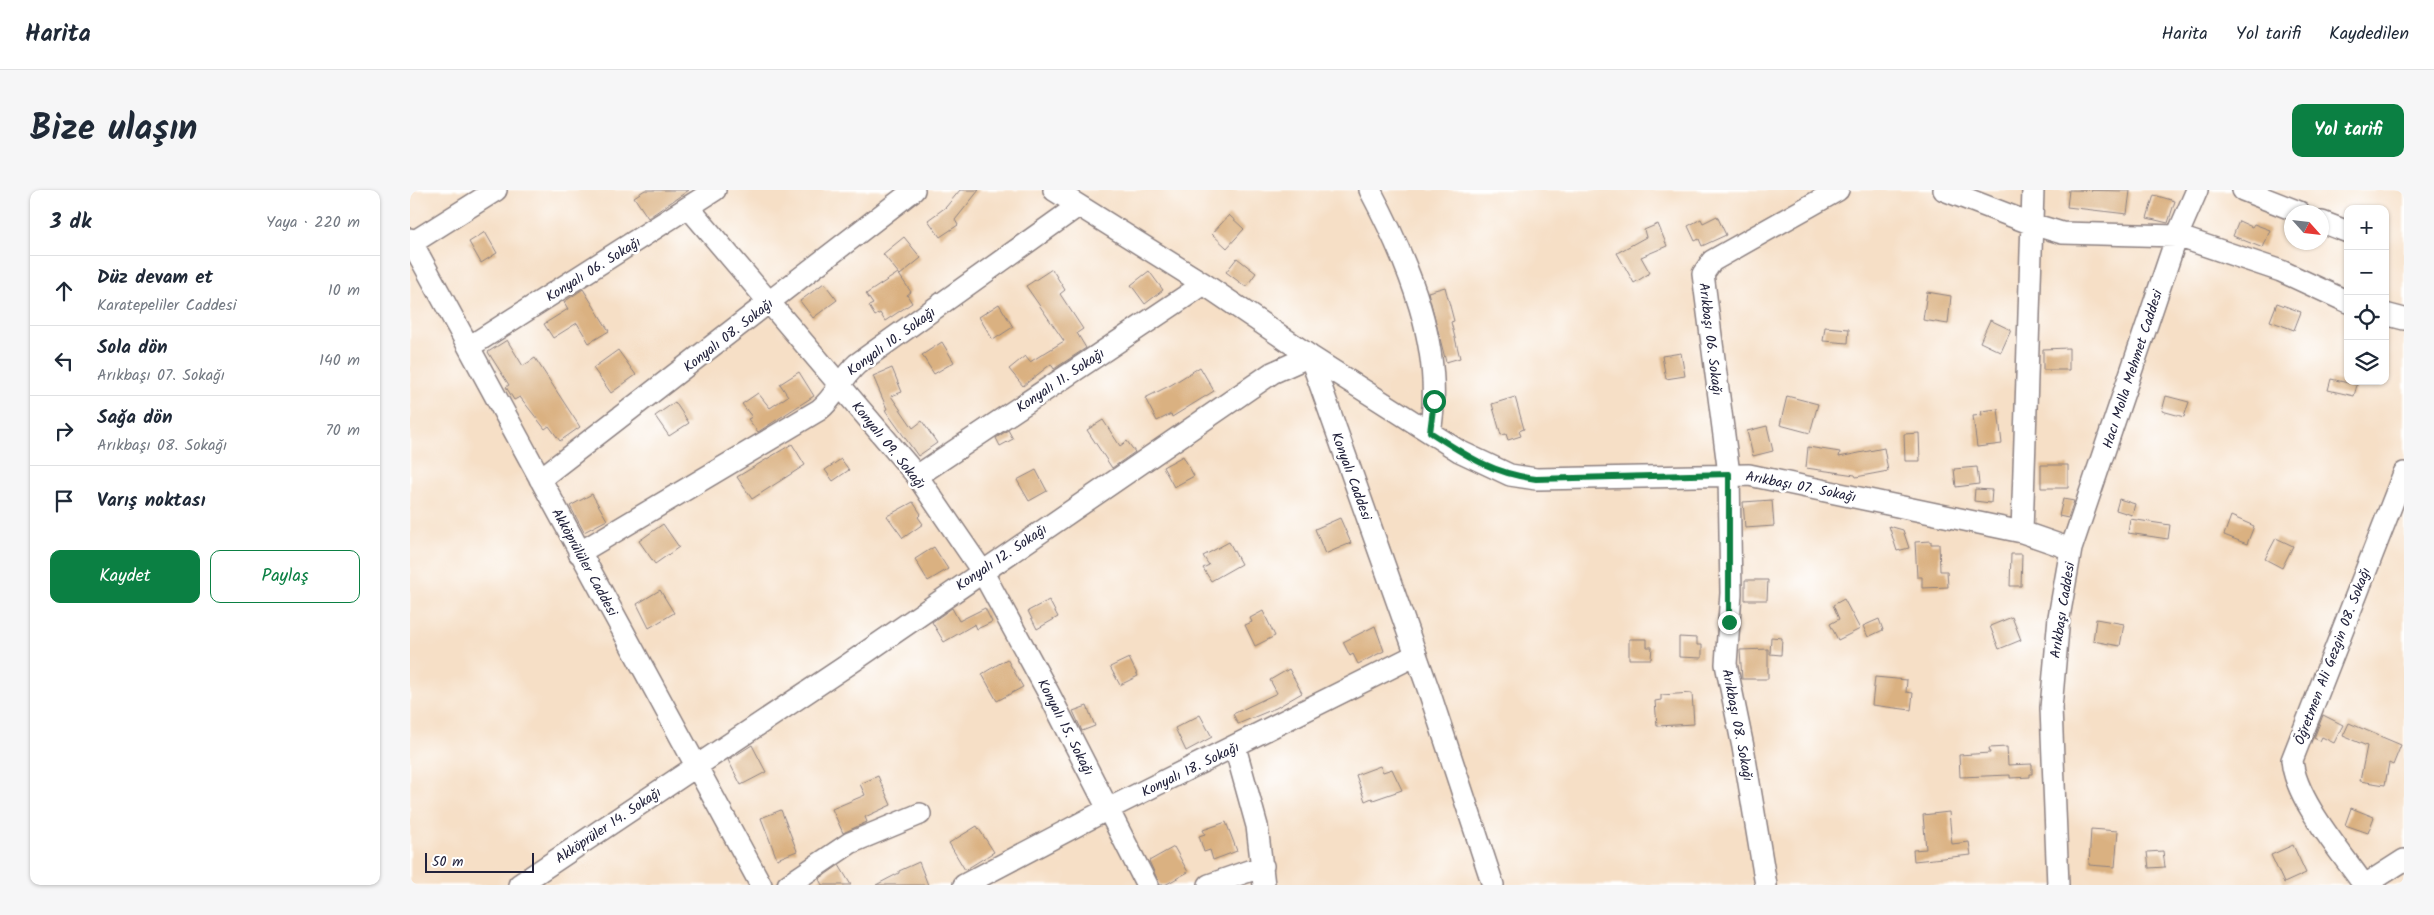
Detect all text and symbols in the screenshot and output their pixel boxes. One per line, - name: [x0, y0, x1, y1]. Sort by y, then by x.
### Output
- text: Harita: [25, 15, 91, 54]
- text: Harita: [2162, 20, 2208, 49]
- text: Yol tarifi: [2236, 20, 2301, 49]
- text: Kaydedilen: [2329, 20, 2409, 49]
- text: Bize ulaşın: [30, 102, 197, 158]
- button: Yol tarifi: [2292, 104, 2404, 157]
- north arrow: [2284, 205, 2329, 250]
- map controls: [2344, 205, 2389, 385]
- button: +: [2344, 205, 2389, 250]
- text: 3 dk: [50, 206, 91, 239]
- text: Yaya · 220 m: [266, 210, 360, 235]
- street label: Konyalı 06. Sokağı: [542, 232, 646, 308]
- button: −: [2344, 250, 2389, 295]
- text: Düz devam et: [97, 263, 213, 293]
- icon: ahead: [50, 277, 78, 305]
- text: 10 m: [328, 278, 360, 303]
- street label: Arıkbaşı 06. Sokağı: [1692, 282, 1728, 397]
- street label: Hacı Molla Mehmet Caddesi: [2097, 286, 2169, 452]
- text: Karatepeliler Caddesi: [97, 293, 236, 318]
- street label: Konyalı 08. Sokağı: [679, 293, 779, 378]
- button: locate: [2344, 295, 2389, 340]
- street label: Konyalı 10. Sokağı: [842, 302, 941, 382]
- text: Sola dön: [97, 333, 168, 363]
- button: layers: [2344, 340, 2389, 385]
- street label: Konyalı 11. Sokağı: [1012, 343, 1110, 419]
- icon: left: [50, 347, 78, 375]
- text: 140 m: [319, 348, 360, 373]
- text: Arıkbaşı 07. Sokağı: [97, 363, 225, 388]
- route start: [1423, 390, 1446, 413]
- street label: Konyalı 09. Sokağı: [846, 397, 931, 495]
- text: Sağa dön: [97, 403, 173, 433]
- icon: right: [50, 417, 78, 445]
- text: 70 m: [325, 418, 360, 443]
- street label: Konyalı Caddesi: [1325, 429, 1377, 524]
- text: Arıkbaşı 08. Sokağı: [97, 433, 227, 458]
- street label: Arıkbaşı 07. Sokağı: [1744, 465, 1858, 509]
- text: Varış noktası: [97, 486, 205, 516]
- icon: arrive: [50, 487, 78, 515]
- street label: Akköprülüler Caddesi: [545, 504, 623, 621]
- street label: Konyalı 12. Sokağı: [951, 519, 1052, 597]
- button: Kaydet: [50, 550, 200, 603]
- button: Paylaş: [210, 550, 360, 603]
- street label: Arıkbaşı Caddesi: [2045, 560, 2082, 660]
- street label: Öğretmen Ali Gezgin 08. Sokağı: [2289, 564, 2377, 748]
- route end: [1718, 611, 1741, 634]
- street label: Arıkbaşı 08. Sokağı: [1715, 667, 1759, 784]
- street label: Konyalı 15. Sokağı: [1031, 675, 1099, 780]
- street label: Konyalı 18. Sokağı: [1138, 736, 1244, 803]
- street label: Akköprüler 14. Sokağı: [551, 782, 666, 870]
- scale bar: [425, 850, 534, 873]
- text: 50 m: [432, 851, 463, 873]

